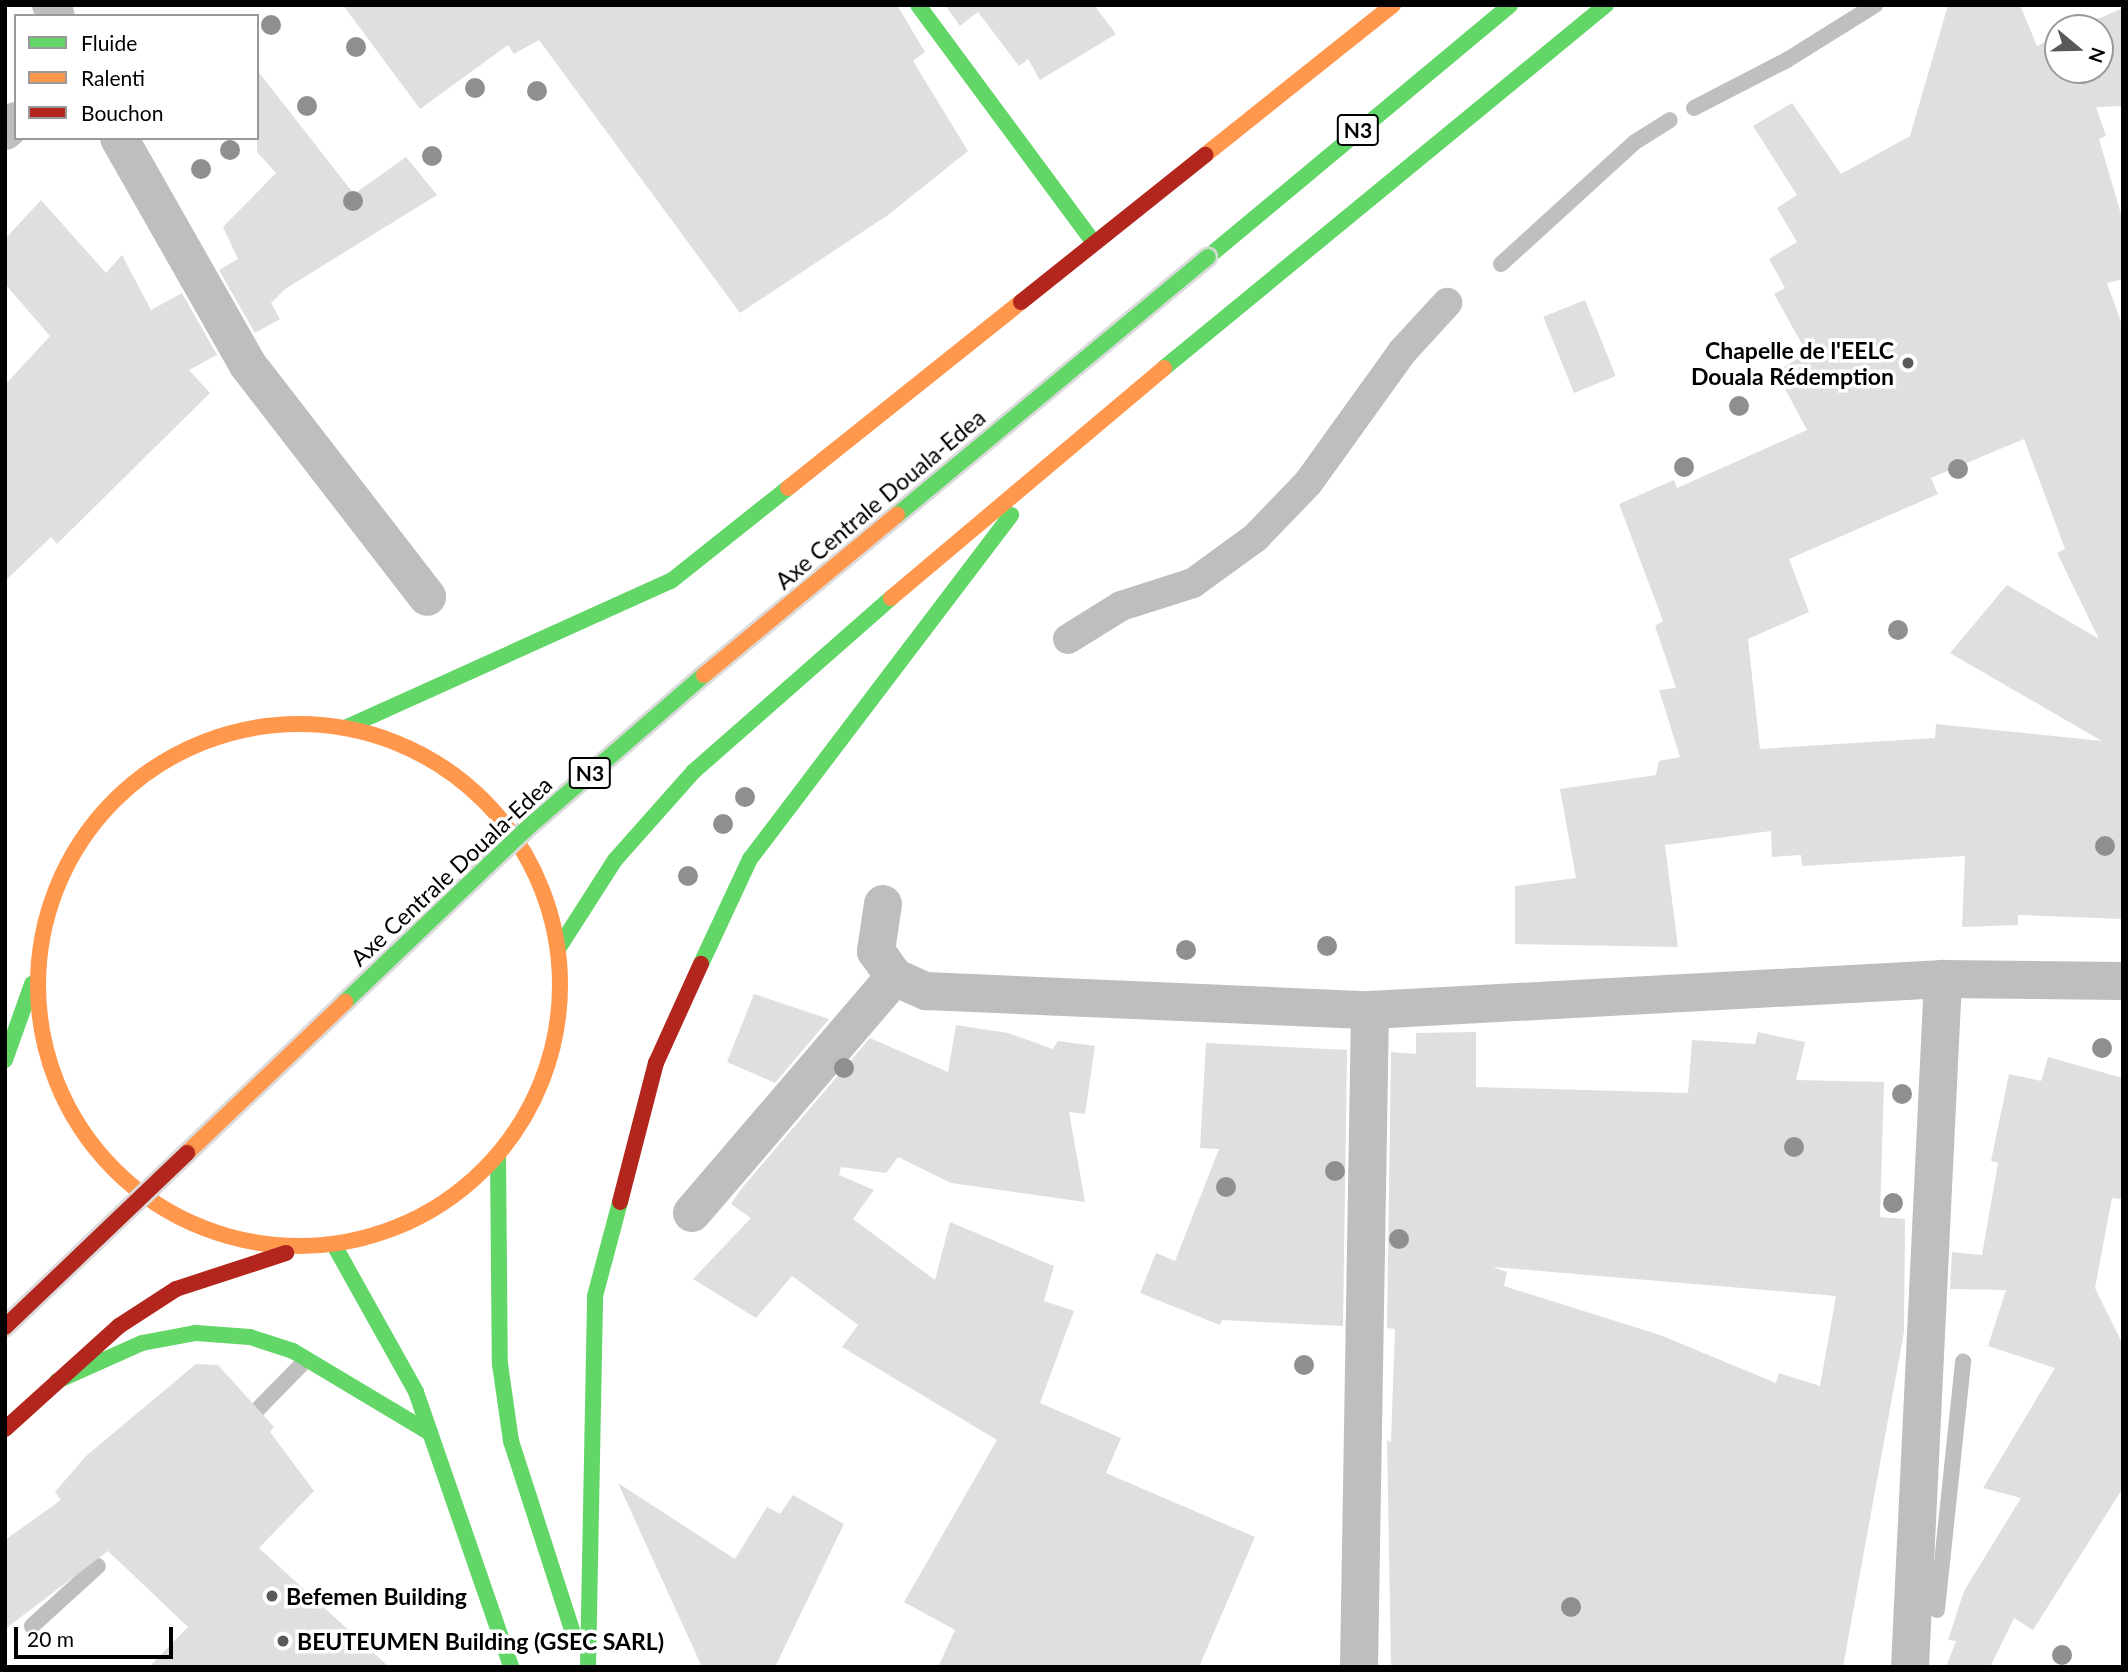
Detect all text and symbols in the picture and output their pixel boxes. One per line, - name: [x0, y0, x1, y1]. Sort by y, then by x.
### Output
- legend: [14, 14, 259, 140]
- north arrow: [2044, 14, 2114, 84]
- text: Fluide: [81, 30, 137, 55]
- text: N: [2084, 45, 2111, 66]
- text: Ralenti: [81, 65, 145, 90]
- text: Bouchon: [81, 100, 163, 125]
- road number: N3: [1335, 113, 1381, 148]
- place label: Chapelle de l'EELC Douala Rédemption: [1691, 336, 1894, 390]
- marker: Chapelle de l'EELC Douala Rédemption: [1900, 355, 1916, 371]
- street label: Axe Centrale Douala-Edea: [770, 403, 990, 595]
- road number: N3: [567, 756, 613, 790]
- street label: Axe Centrale Douala-Edea: [345, 771, 557, 971]
- place label: Befemen Building: [286, 1582, 467, 1610]
- marker: Befemen Building: [264, 1588, 280, 1604]
- scale bar: [18, 1612, 177, 1656]
- text: 20 m: [27, 1626, 74, 1651]
- place label: BEUTEUMEN Building (GSEC SARL): [297, 1627, 664, 1655]
- marker: BEUTEUMEN Building (GSEC SARL): [275, 1633, 291, 1649]

